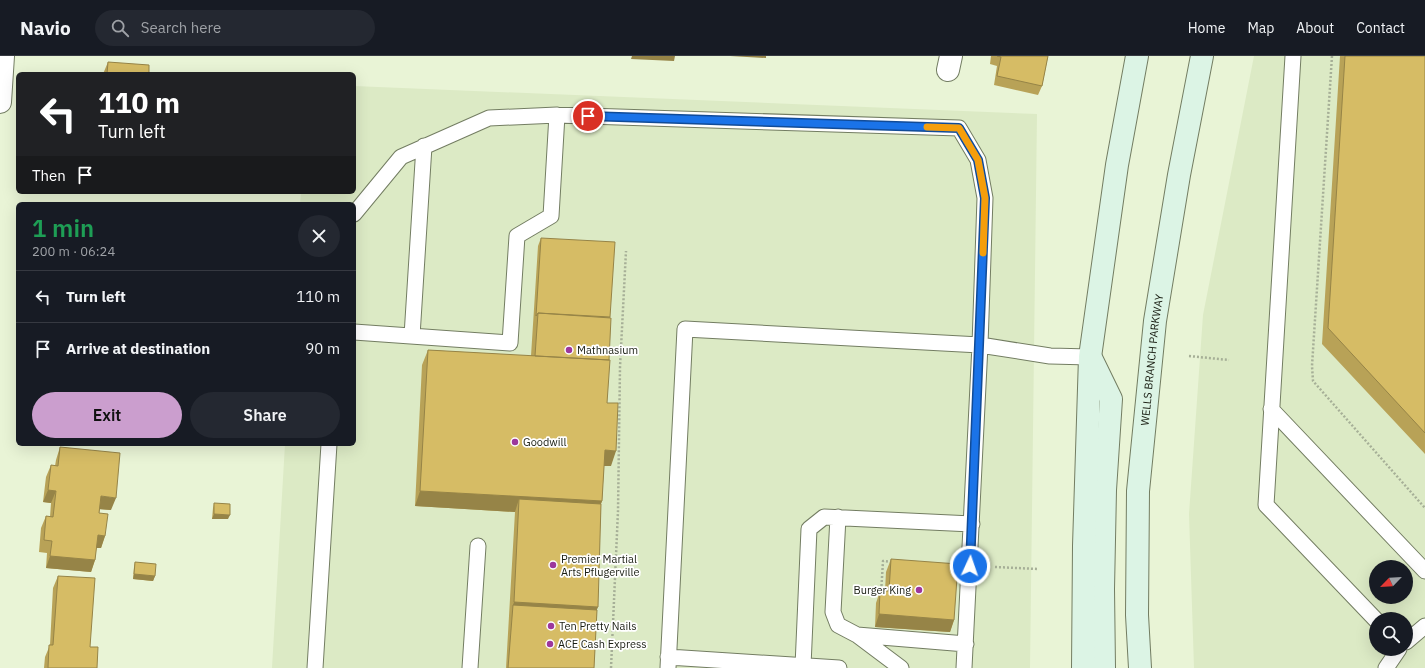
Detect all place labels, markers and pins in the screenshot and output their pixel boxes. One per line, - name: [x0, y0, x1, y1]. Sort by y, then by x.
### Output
- pin: [571, 99, 605, 133]
- place label: Mathnasium: [577, 343, 638, 357]
- marker: Mathnasium: [564, 345, 574, 355]
- place label: Goodwill: [523, 435, 566, 449]
- marker: Goodwill: [510, 437, 520, 447]
- place label: Premier Martial Arts Pflugerville: [561, 552, 639, 579]
- marker: Premier Martial Arts Pflugerville: [548, 560, 558, 570]
- place label: Burger King: [854, 583, 911, 597]
- marker: Burger King: [914, 585, 924, 595]
- place label: Ten Pretty Nails: [559, 619, 637, 633]
- marker: Ten Pretty Nails: [546, 621, 556, 631]
- place label: ACE Cash Express: [558, 637, 647, 651]
- marker: ACE Cash Express: [545, 639, 555, 649]

